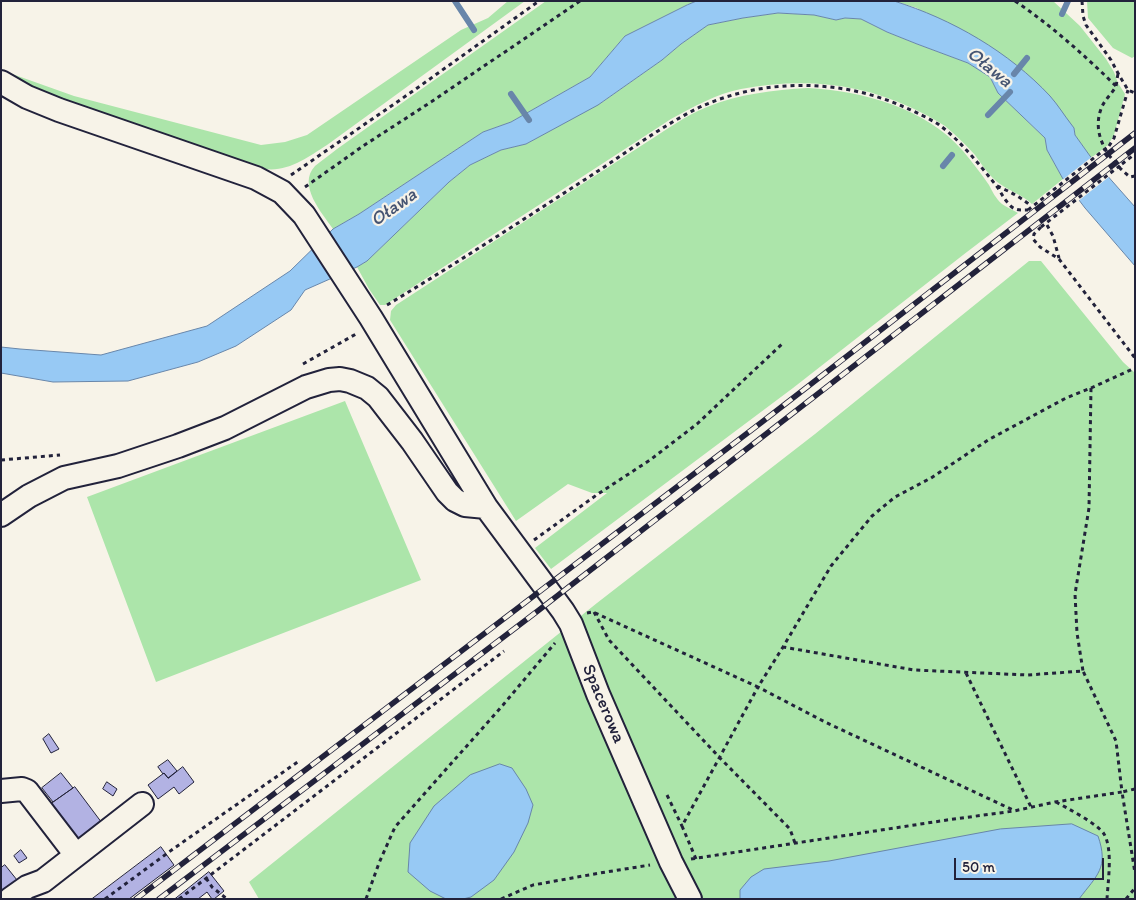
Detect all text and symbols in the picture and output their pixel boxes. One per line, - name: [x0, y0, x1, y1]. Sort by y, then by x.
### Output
- water label: Oława: [962, 43, 1016, 93]
- water label: Oława: [366, 184, 422, 232]
- street label: Spacerowa: [577, 661, 629, 747]
- scale bar: [956, 848, 1106, 880]
- text: 50 m: [962, 858, 995, 876]

